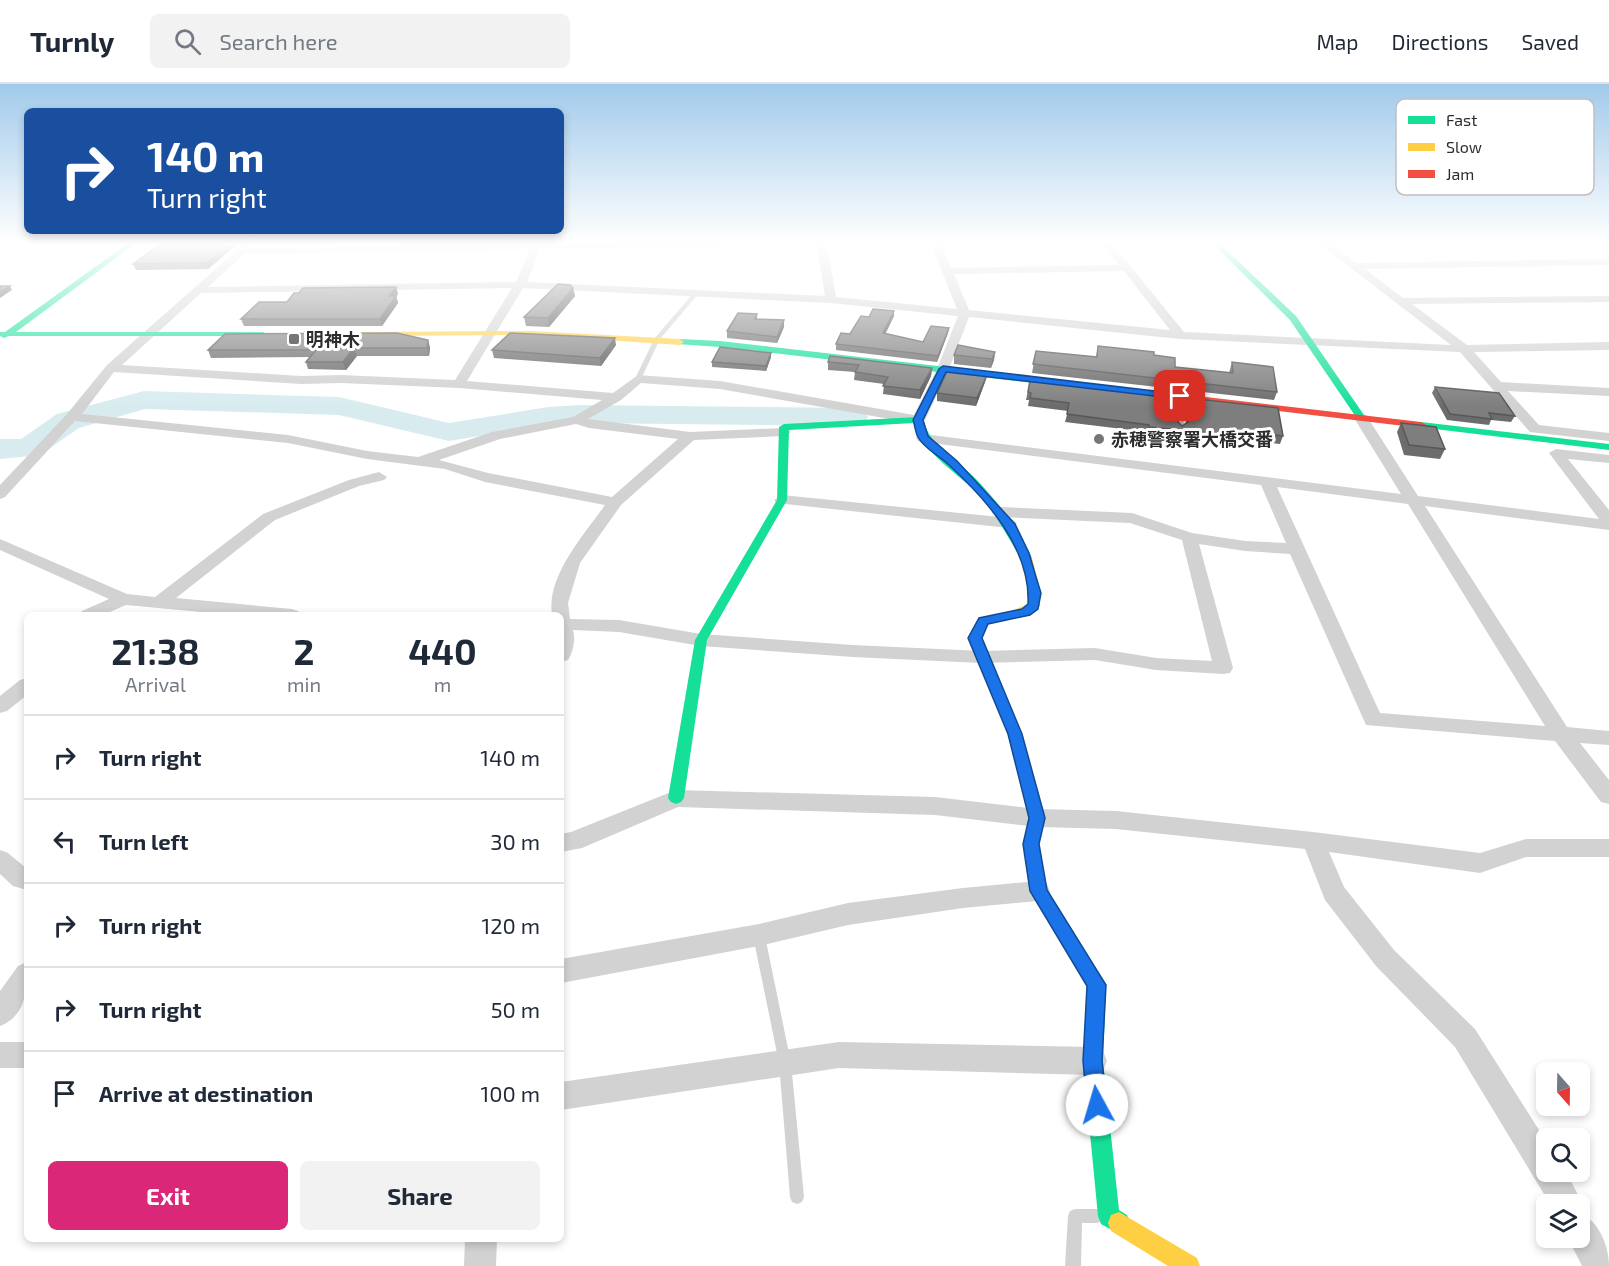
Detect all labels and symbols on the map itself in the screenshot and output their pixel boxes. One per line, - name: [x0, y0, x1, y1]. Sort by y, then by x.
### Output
- legend: [1396, 99, 1594, 195]
- text: Fast: [1446, 110, 1477, 129]
- text: Slow: [1446, 137, 1482, 156]
- text: Jam: [1446, 164, 1474, 183]
- place label: 明神木: [306, 328, 360, 350]
- marker: 明神木: [287, 332, 301, 346]
- pin: [1154, 370, 1205, 421]
- place label: 赤穂警察署大橋交番: [1111, 428, 1273, 450]
- marker: 赤穂警察署大橋交番: [1092, 432, 1106, 446]
- north arrow: [1536, 1062, 1590, 1116]
- position arrow: [1065, 1073, 1129, 1137]

